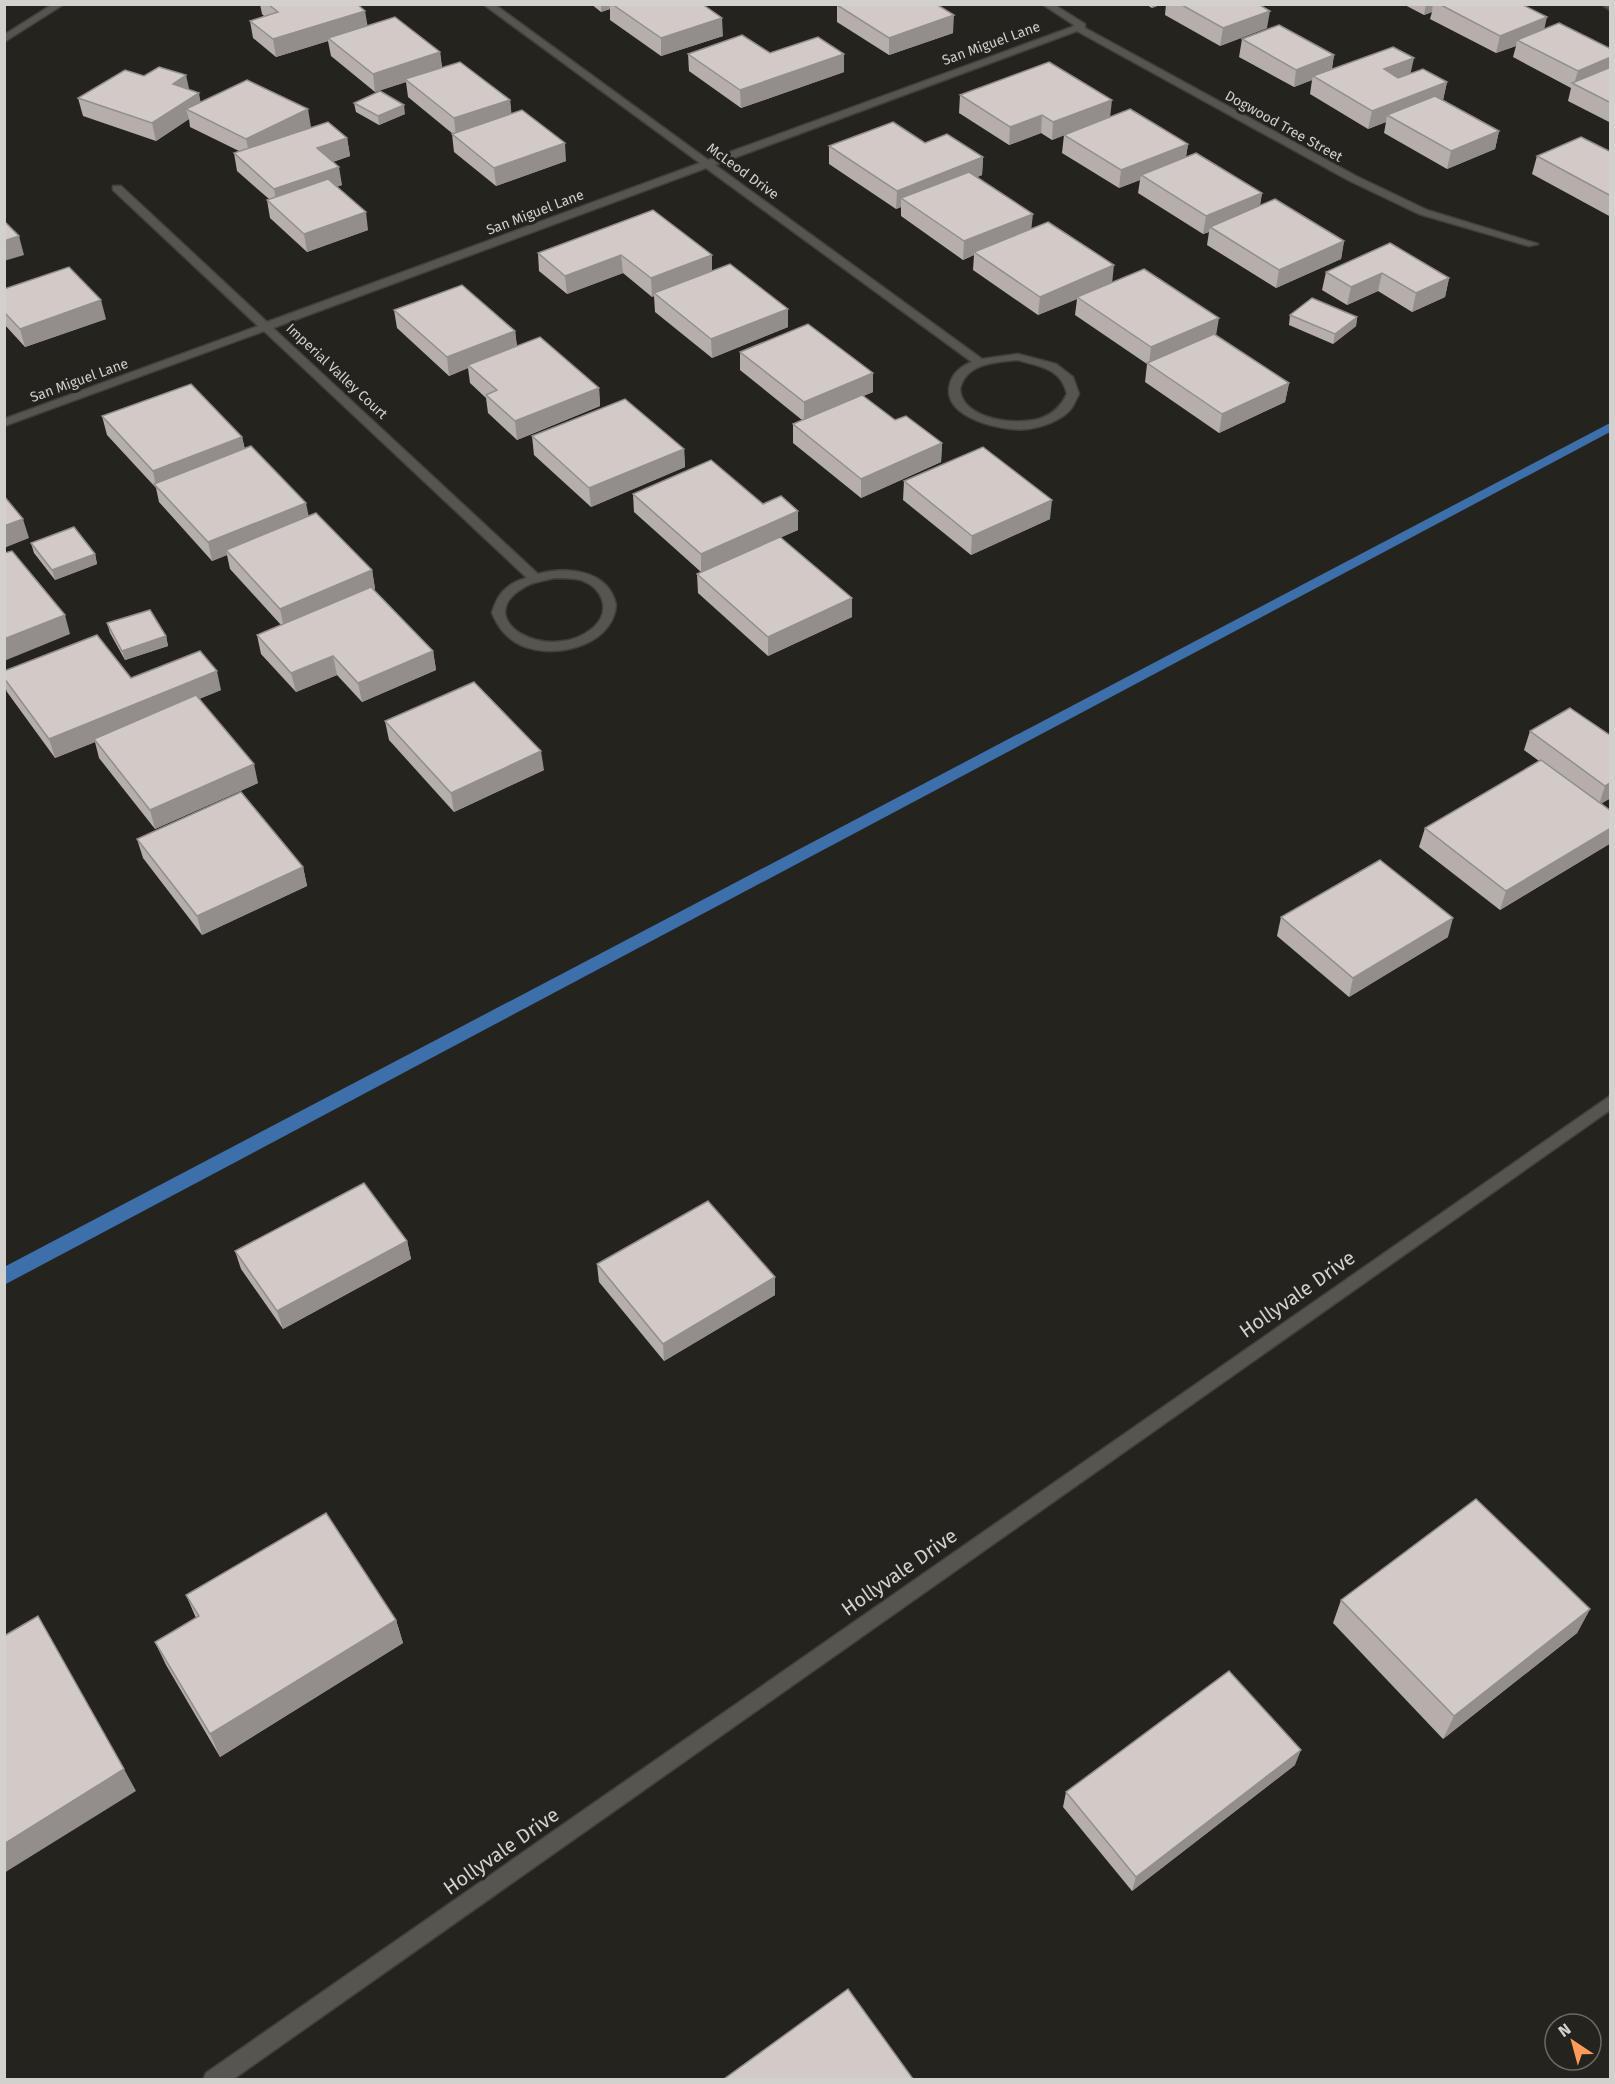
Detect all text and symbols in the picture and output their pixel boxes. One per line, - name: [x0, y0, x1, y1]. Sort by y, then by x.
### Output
- street label: San Miguel Lane: [940, 18, 1042, 69]
- street label: Dogwood Tree Street: [1222, 87, 1346, 166]
- street label: McLeod Drive: [703, 140, 782, 203]
- street label: San Miguel Lane: [484, 186, 586, 239]
- street label: Imperial Valley Court: [283, 320, 391, 423]
- street label: San Miguel Lane: [28, 355, 130, 406]
- street label: Hollyvale Drive: [1235, 1245, 1359, 1343]
- street label: Hollyvale Drive: [837, 1523, 961, 1621]
- street label: Hollyvale Drive: [439, 1802, 563, 1900]
- north arrow: [1543, 2012, 1603, 2072]
- text: N: [1555, 2019, 1574, 2041]

